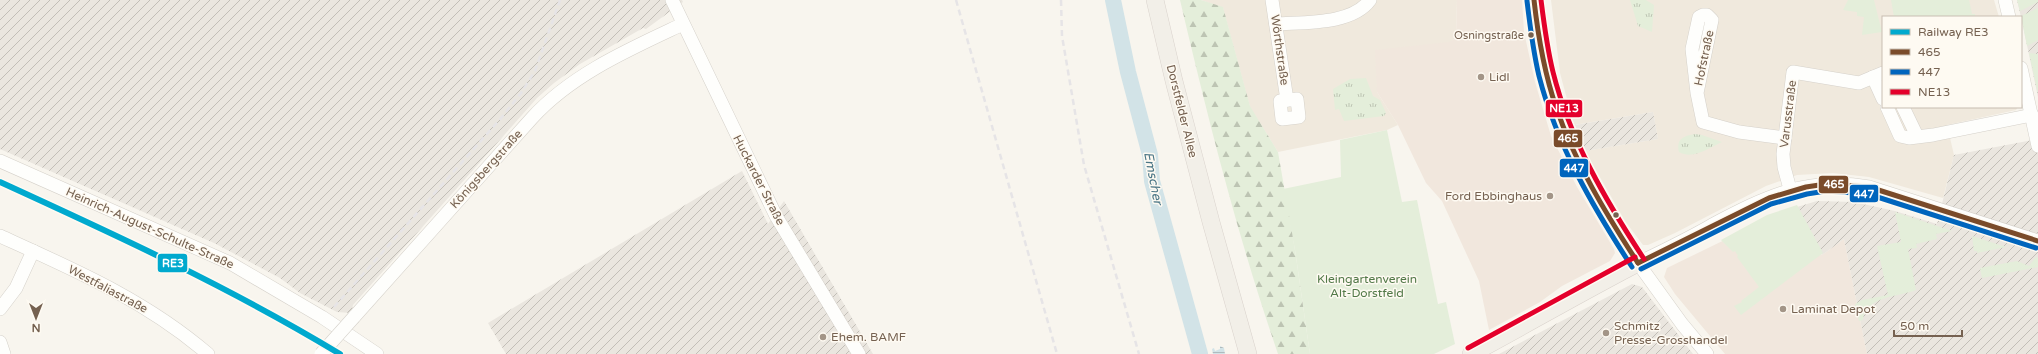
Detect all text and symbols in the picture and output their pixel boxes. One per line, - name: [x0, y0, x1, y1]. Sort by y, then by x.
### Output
- street label: Wörthstraße: [1268, 14, 1292, 86]
- legend: [1882, 16, 2022, 108]
- text: Railway RE3: [1918, 25, 1989, 39]
- place label: Osningstraße: [1454, 29, 1524, 42]
- street label: Hofstraße: [1691, 29, 1717, 87]
- marker: Osningstraße: [1526, 30, 1536, 40]
- text: 465: [1918, 45, 1941, 59]
- street label: Dorstfelder Allee: [1164, 63, 1200, 159]
- text: 447: [1918, 65, 1941, 79]
- place label: Lidl: [1489, 70, 1509, 84]
- marker: Lidl: [1476, 72, 1486, 82]
- street label: Varusstraße: [1777, 79, 1799, 149]
- text: NE13: [1918, 85, 1950, 99]
- line badge: NE13: [1545, 99, 1583, 118]
- text: NE13: [1549, 102, 1579, 115]
- street label: Königsbergstraße: [447, 127, 525, 211]
- line badge: 465: [1553, 129, 1583, 148]
- text: 465: [1558, 132, 1578, 145]
- street label: Huckarder Straße: [730, 133, 788, 228]
- water label: Emscher: [1140, 150, 1166, 208]
- line badge: 447: [1559, 158, 1589, 178]
- text: 447: [1564, 162, 1584, 175]
- line badge: 465: [1818, 175, 1849, 194]
- text: 465: [1824, 178, 1844, 191]
- line badge: 447: [1849, 184, 1879, 203]
- street label: Heinrich-August-Schulte-Straße: [64, 185, 236, 272]
- text: 447: [1854, 188, 1874, 201]
- place label: Ford Ebbinghaus: [1445, 189, 1542, 203]
- marker: Ford Ebbinghaus: [1545, 191, 1555, 201]
- unlabelled marker: [1611, 210, 1621, 220]
- line badge: RE3: [157, 253, 188, 273]
- text: RE3: [162, 257, 184, 270]
- street label: Westfaliastraße: [66, 262, 150, 316]
- park label: Kleingartenverein Alt-Dorstfeld: [1317, 272, 1417, 300]
- north arrow: [16, 298, 56, 338]
- place label: Laminat Depot: [1791, 302, 1876, 316]
- marker: Laminat Depot: [1778, 304, 1788, 314]
- scale bar: [1894, 312, 1962, 338]
- place label: Schmitz Presse-Grosshandel: [1614, 319, 1727, 347]
- text: 50 m: [1900, 319, 1929, 333]
- text: N: [32, 321, 40, 334]
- marker: Schmitz Presse-Grosshandel: [1601, 328, 1611, 338]
- place label: Ehem. BAMF: [831, 330, 906, 344]
- marker: Ehem. BAMF: [818, 332, 828, 342]

